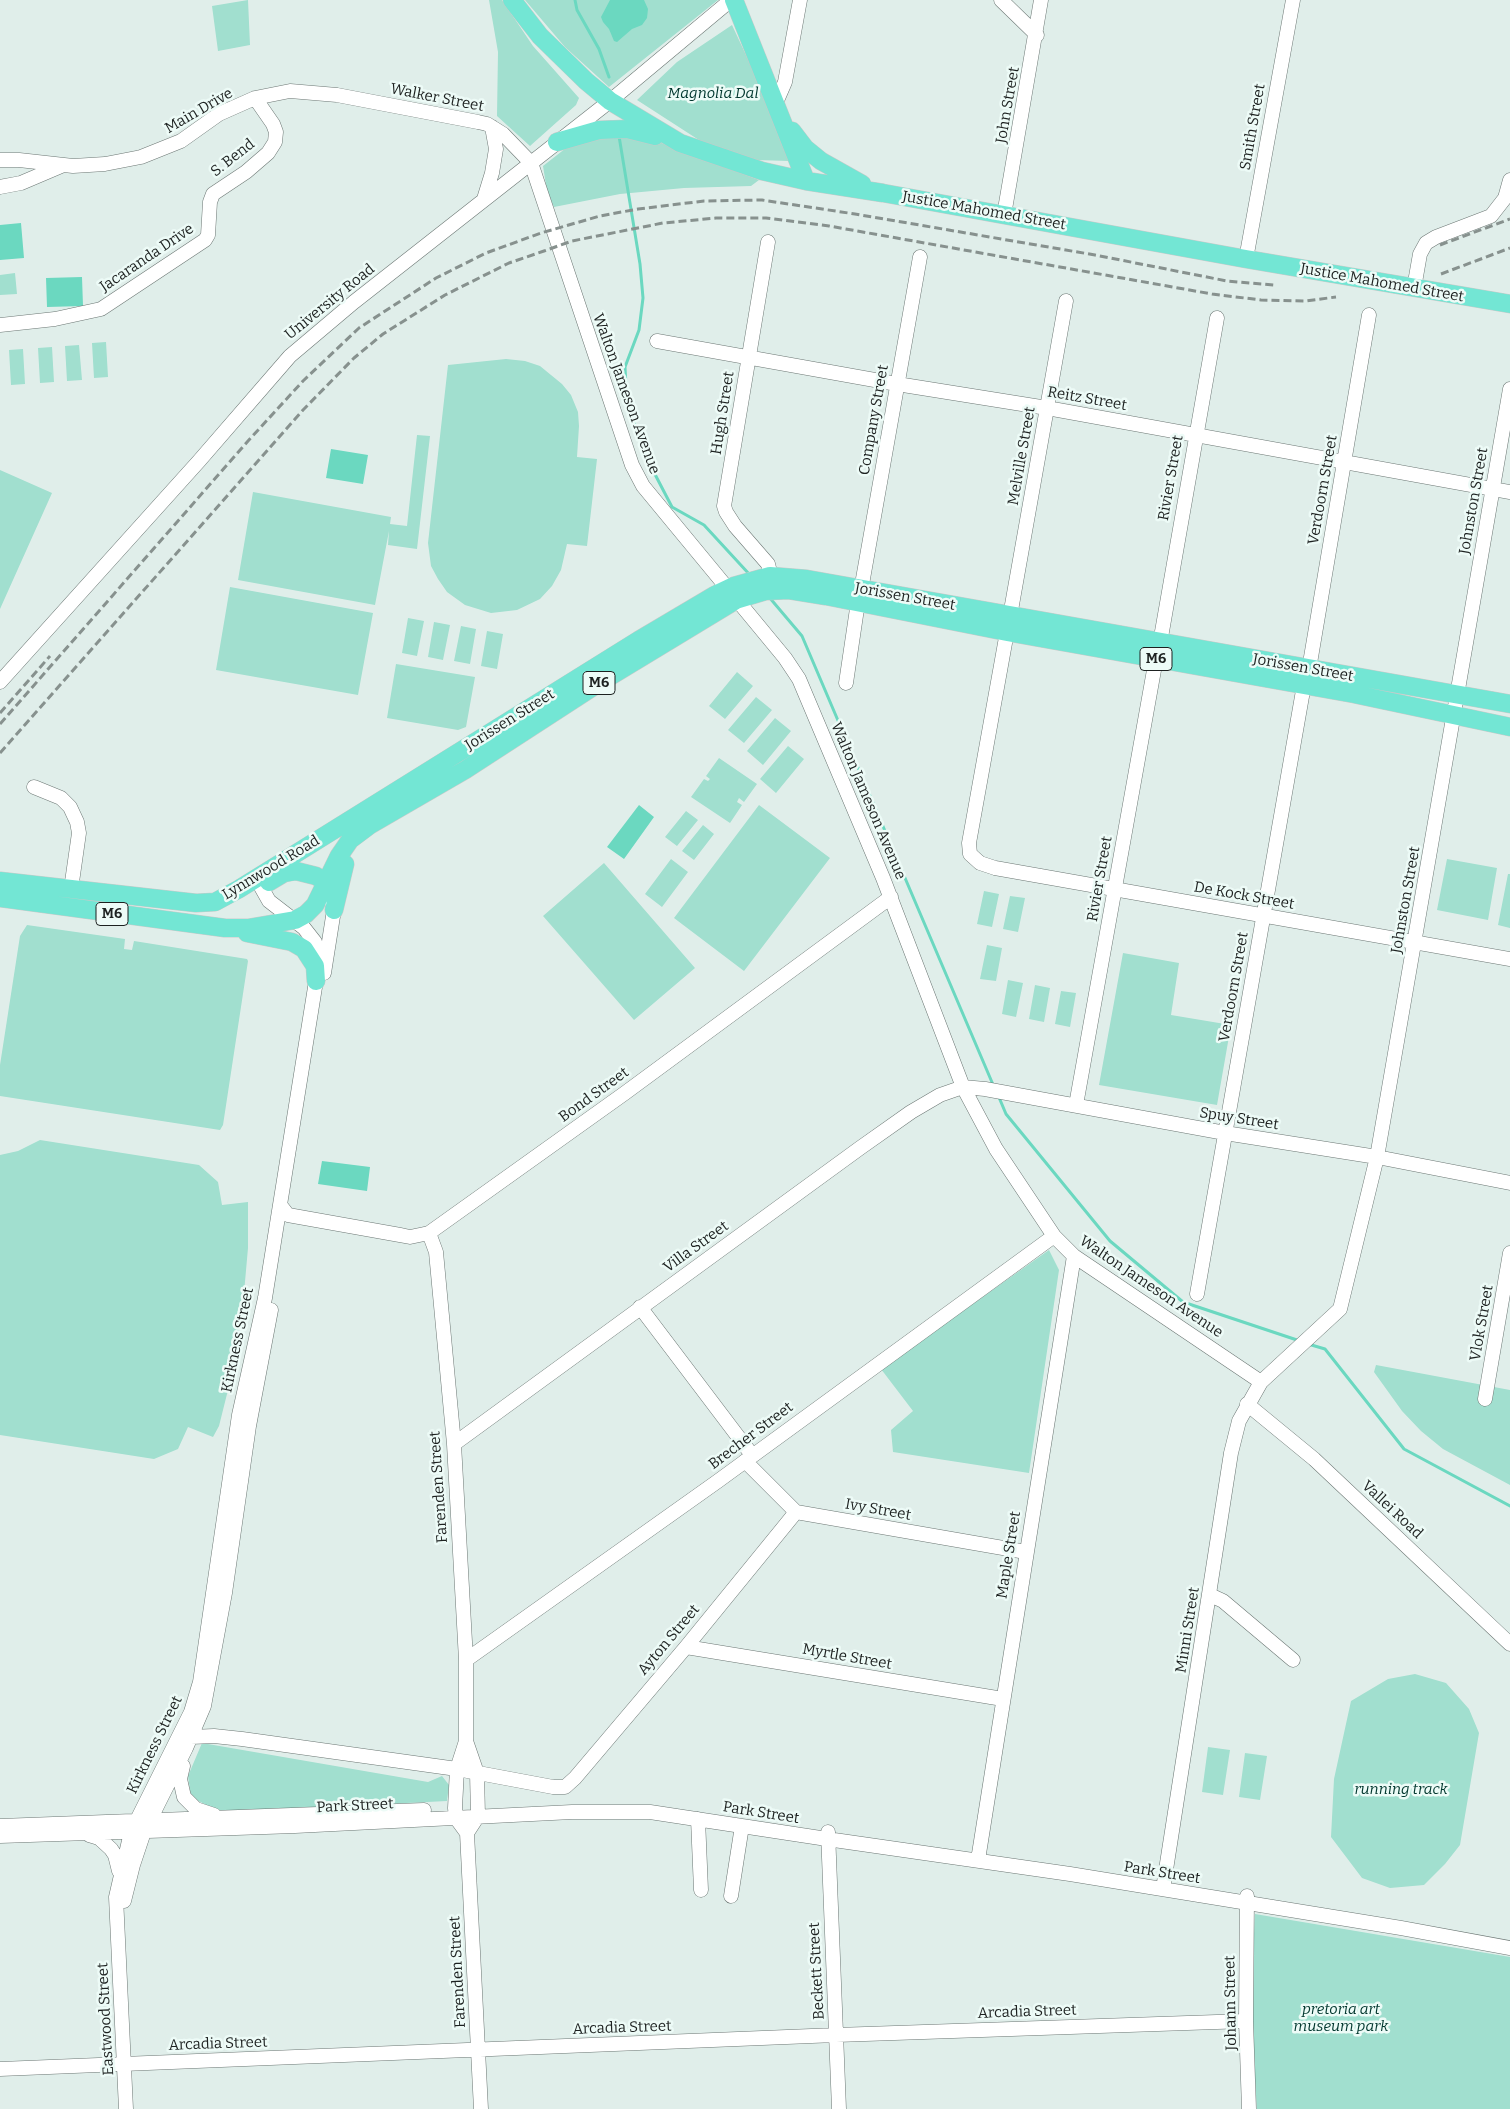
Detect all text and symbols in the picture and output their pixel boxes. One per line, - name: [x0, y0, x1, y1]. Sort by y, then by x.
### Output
- street label: John Street: [992, 65, 1024, 145]
- street label: Walker Street: [389, 80, 485, 116]
- street label: Smith Street: [1237, 82, 1269, 172]
- street label: Main Drive: [162, 84, 236, 138]
- park label: Magnolia Dal: [668, 85, 758, 103]
- street label: S. Bend: [207, 135, 259, 181]
- street label: Justice Mahomed Street: [901, 188, 1067, 234]
- street label: Jacaranda Drive: [97, 220, 197, 296]
- street label: University Road: [281, 260, 379, 344]
- street label: Justice Mahomed Street: [1299, 260, 1465, 306]
- street label: Walton Jameson Avenue: [589, 311, 663, 477]
- street label: Company Street: [855, 363, 893, 477]
- street label: Hugh Street: [708, 370, 738, 456]
- street label: Reitz Street: [1046, 383, 1128, 415]
- street label: Melville Street: [1004, 405, 1040, 507]
- street label: Rivier Street: [1155, 434, 1187, 522]
- street label: Verdoorn Street: [1304, 434, 1342, 546]
- street label: Johnston Street: [1456, 446, 1492, 556]
- street label: Jorissen Street: [853, 579, 957, 615]
- road number: M6: [1140, 648, 1172, 671]
- street label: Jorissen Street: [1251, 650, 1355, 686]
- road number: M6: [583, 671, 615, 694]
- street label: Jorissen Street: [462, 685, 558, 755]
- street label: Walton Jameson Avenue: [827, 720, 909, 882]
- street label: Lynnwood Road: [219, 832, 323, 904]
- street label: Rivier Street: [1084, 835, 1116, 923]
- street label: Johnston Street: [1388, 845, 1424, 955]
- street label: De Kock Street: [1192, 878, 1296, 914]
- road number: M6: [96, 902, 128, 926]
- street label: Verdoorn Street: [1215, 931, 1253, 1043]
- street label: Bond Street: [556, 1064, 632, 1126]
- street label: Spuy Street: [1198, 1104, 1280, 1134]
- street label: Villa Street: [660, 1217, 732, 1277]
- street label: Walton Jameson Avenue: [1076, 1232, 1226, 1342]
- street label: Vlok Street: [1466, 1284, 1498, 1362]
- street label: Kirkness Street: [218, 1286, 258, 1394]
- street label: Brecher Street: [705, 1398, 797, 1474]
- street label: Farenden Street: [426, 1430, 452, 1544]
- street label: Vallei Road: [1358, 1477, 1426, 1543]
- street label: Ivy Street: [844, 1495, 912, 1525]
- street label: Maple Street: [993, 1510, 1025, 1600]
- street label: Minni Street: [1172, 1586, 1204, 1674]
- street label: Ayton Street: [634, 1601, 704, 1679]
- street label: Myrtle Street: [801, 1640, 893, 1674]
- street label: Kirkness Street: [123, 1693, 187, 1797]
- park label: running track: [1354, 1781, 1448, 1799]
- street label: Park Street: [316, 1795, 394, 1817]
- street label: Park Street: [722, 1798, 800, 1828]
- street label: Park Street: [1123, 1858, 1201, 1888]
- street label: Farenden Street: [446, 1916, 470, 2028]
- street label: Beckett Street: [805, 1922, 829, 2020]
- street label: Johann Street: [1221, 1955, 1241, 2051]
- street label: Eastwood Street: [94, 1962, 118, 2076]
- street label: Arcadia Street: [977, 2001, 1077, 2023]
- park label: pretoria art museum park: [1294, 2001, 1388, 2036]
- street label: Arcadia Street: [572, 2017, 672, 2039]
- street label: Arcadia Street: [168, 2033, 268, 2055]

